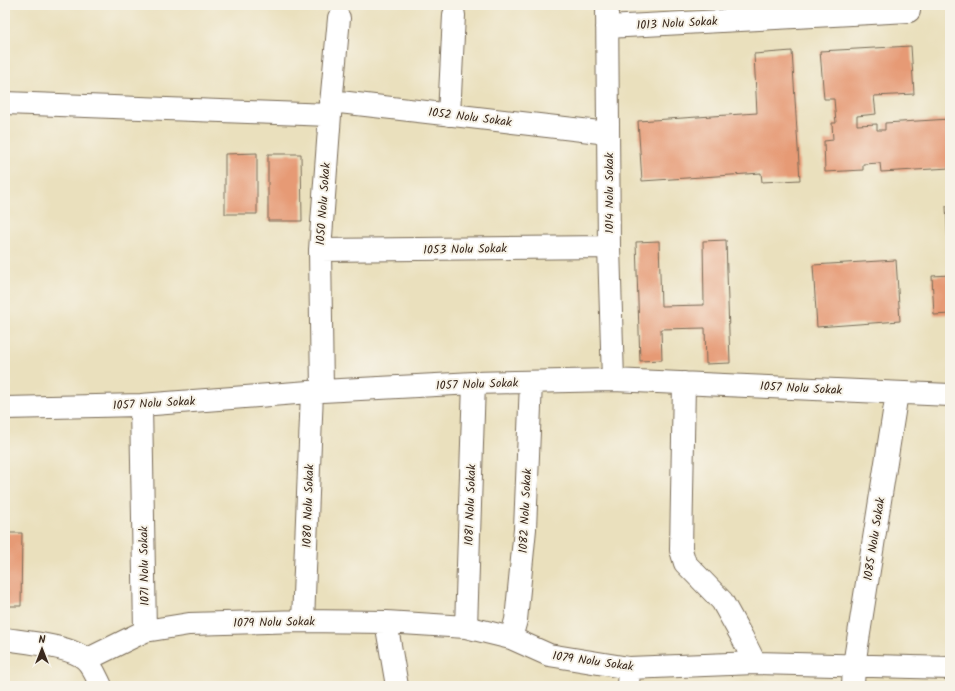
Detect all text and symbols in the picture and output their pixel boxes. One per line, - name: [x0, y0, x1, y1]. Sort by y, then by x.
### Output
- street label: 1013 Nolu Sokak: [636, 12, 718, 35]
- street label: 1052 Nolu Sokak: [427, 103, 513, 132]
- street label: 1014 Nolu Sokak: [600, 152, 619, 233]
- street label: 1050 Nolu Sokak: [311, 162, 336, 246]
- street label: 1053 Nolu Sokak: [423, 239, 507, 260]
- street label: 1057 Nolu Sokak: [436, 374, 519, 395]
- street label: 1057 Nolu Sokak: [759, 377, 843, 400]
- street label: 1057 Nolu Sokak: [112, 392, 196, 415]
- street label: 1080 Nolu Sokak: [298, 464, 319, 548]
- street label: 1081 Nolu Sokak: [460, 464, 481, 546]
- street label: 1082 Nolu Sokak: [514, 468, 537, 554]
- street label: 1085 Nolu Sokak: [859, 496, 891, 582]
- street label: 1071 Nolu Sokak: [134, 526, 155, 606]
- street label: 1079 Nolu Sokak: [233, 612, 315, 633]
- north arrow: [22, 629, 62, 669]
- text: N: [39, 631, 46, 649]
- street label: 1079 Nolu Sokak: [551, 646, 635, 677]

